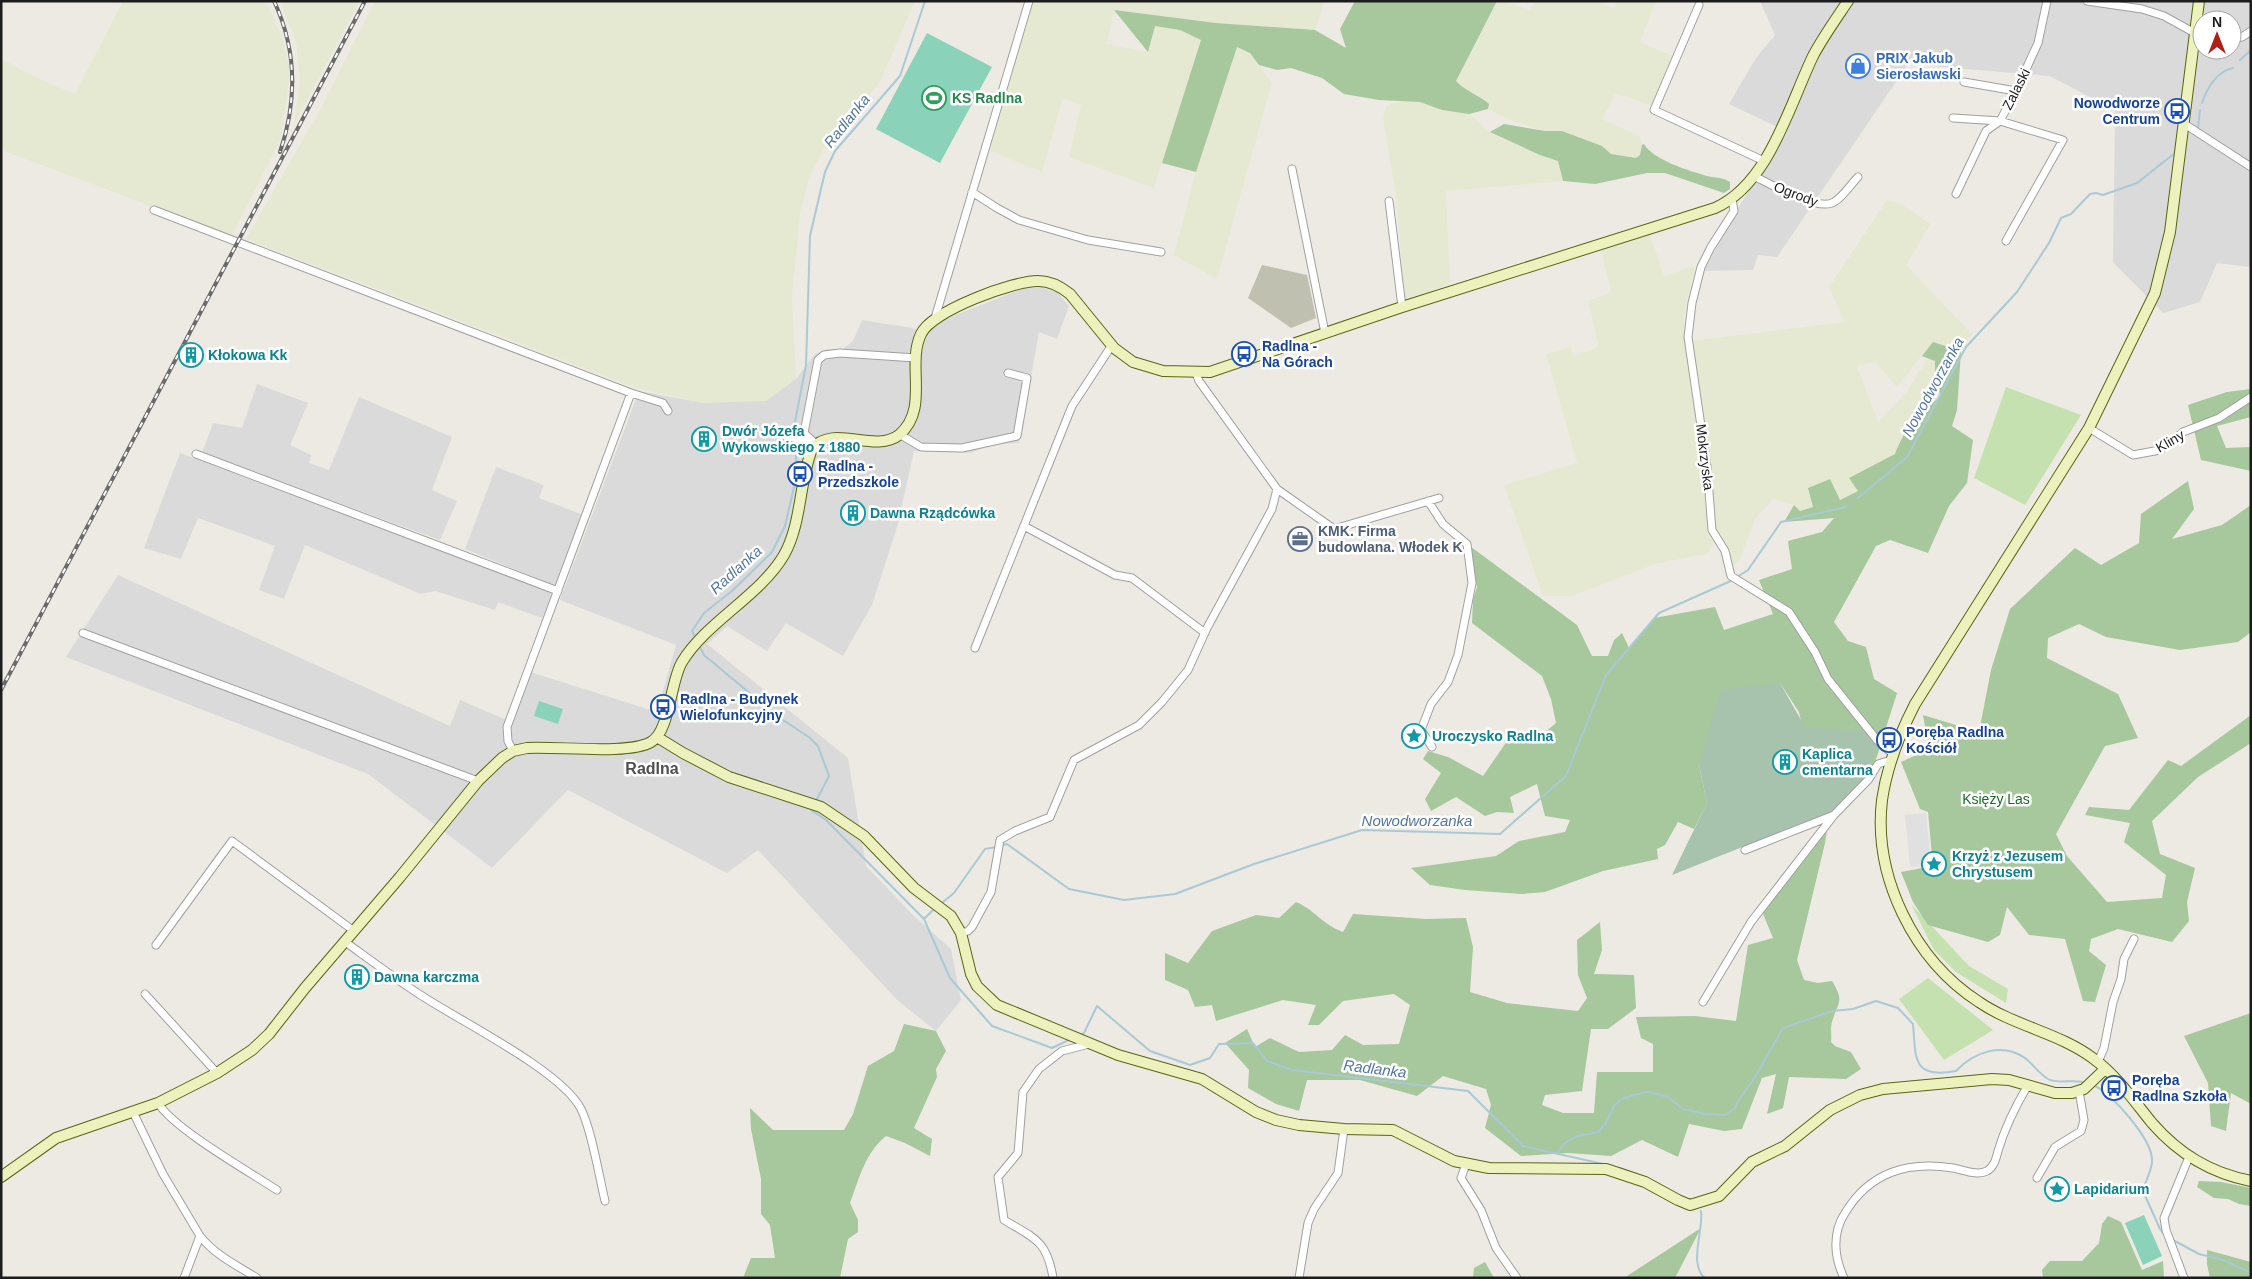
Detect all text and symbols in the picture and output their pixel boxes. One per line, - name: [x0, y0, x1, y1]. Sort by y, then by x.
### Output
- north arrow: [2192, 10, 2242, 60]
- text: N: [2212, 14, 2222, 30]
- place label: PRIX Jakub Sierosławski: [1876, 50, 1961, 82]
- shop icon: PRIX Jakub Sierosławski: [1845, 53, 1871, 79]
- street label: Zalaski: [1999, 66, 2033, 112]
- sports icon: KS Radlna: [921, 85, 947, 111]
- place label: KS Radlna: [952, 90, 1022, 106]
- water label: Radlanka: [820, 91, 873, 151]
- place label: Nowodworze Centrum: [2074, 95, 2160, 127]
- bus stop icon: Nowodworze Centrum: [2164, 98, 2190, 124]
- street label: Ogrody: [1772, 178, 1820, 210]
- water label: Nowodworzanka: [1898, 334, 1967, 439]
- place label: Radlna - Na Górach: [1262, 338, 1333, 370]
- bus stop icon: Radlna - Na Górach: [1231, 341, 1257, 367]
- building icon: Kłokowa Kk: [178, 342, 204, 368]
- place label: Kłokowa Kk: [208, 347, 288, 363]
- place label: Dwór Józefa Wykowskiego z 1880: [722, 423, 860, 455]
- street label: Mokrzyska: [1693, 423, 1717, 491]
- building icon: Dwór Józefa Wykowskiego z 1880: [691, 426, 717, 452]
- street label: Kliny: [2153, 426, 2187, 456]
- place label: Radlna - Przedszkole: [818, 458, 899, 490]
- bus stop icon: Radlna - Przedszkole: [787, 461, 813, 487]
- building icon: Dawna Rządcówka: [840, 500, 866, 526]
- place label: Dawna Rządcówka: [870, 505, 995, 521]
- place label: KMK. Firma budowlana. Włodek K: [1318, 523, 1463, 555]
- office icon: KMK. Firma budowlana. Włodek K: [1287, 526, 1313, 552]
- water label: Radlanka: [706, 542, 765, 597]
- place label: Radlna - Budynek Wielofunkcyjny: [680, 691, 798, 723]
- bus stop icon: Radlna - Budynek Wielofunkcyjny: [650, 694, 676, 720]
- place icon: Uroczysko Radlna: [1401, 723, 1427, 749]
- place label: Poręba Radlna Kościół: [1906, 724, 2004, 756]
- bus stop icon: Poręba Radlna Kościół: [1876, 727, 1902, 753]
- place label: Uroczysko Radlna: [1432, 728, 1554, 744]
- place label: Kaplica cmentarna: [1802, 746, 1873, 778]
- building icon: Kaplica cmentarna: [1772, 749, 1798, 775]
- district label: Radlna: [625, 760, 679, 777]
- park label: Księży Las: [1962, 791, 2030, 807]
- water label: Nowodworzanka: [1362, 812, 1472, 829]
- place label: Krzyż z Jezusem Chrystusem: [1952, 848, 2063, 880]
- place icon: Krzyż z Jezusem Chrystusem: [1921, 851, 1947, 877]
- building icon: Dawna karczma: [344, 964, 370, 990]
- place label: Dawna karczma: [374, 969, 479, 985]
- water label: Radlanka: [1343, 1056, 1408, 1081]
- place label: Poręba Radlna Szkoła: [2132, 1072, 2227, 1104]
- bus stop icon: Poręba Radlna Szkoła: [2101, 1075, 2127, 1101]
- place icon: Lapidarium: [2044, 1176, 2070, 1202]
- place label: Lapidarium: [2074, 1181, 2149, 1197]

